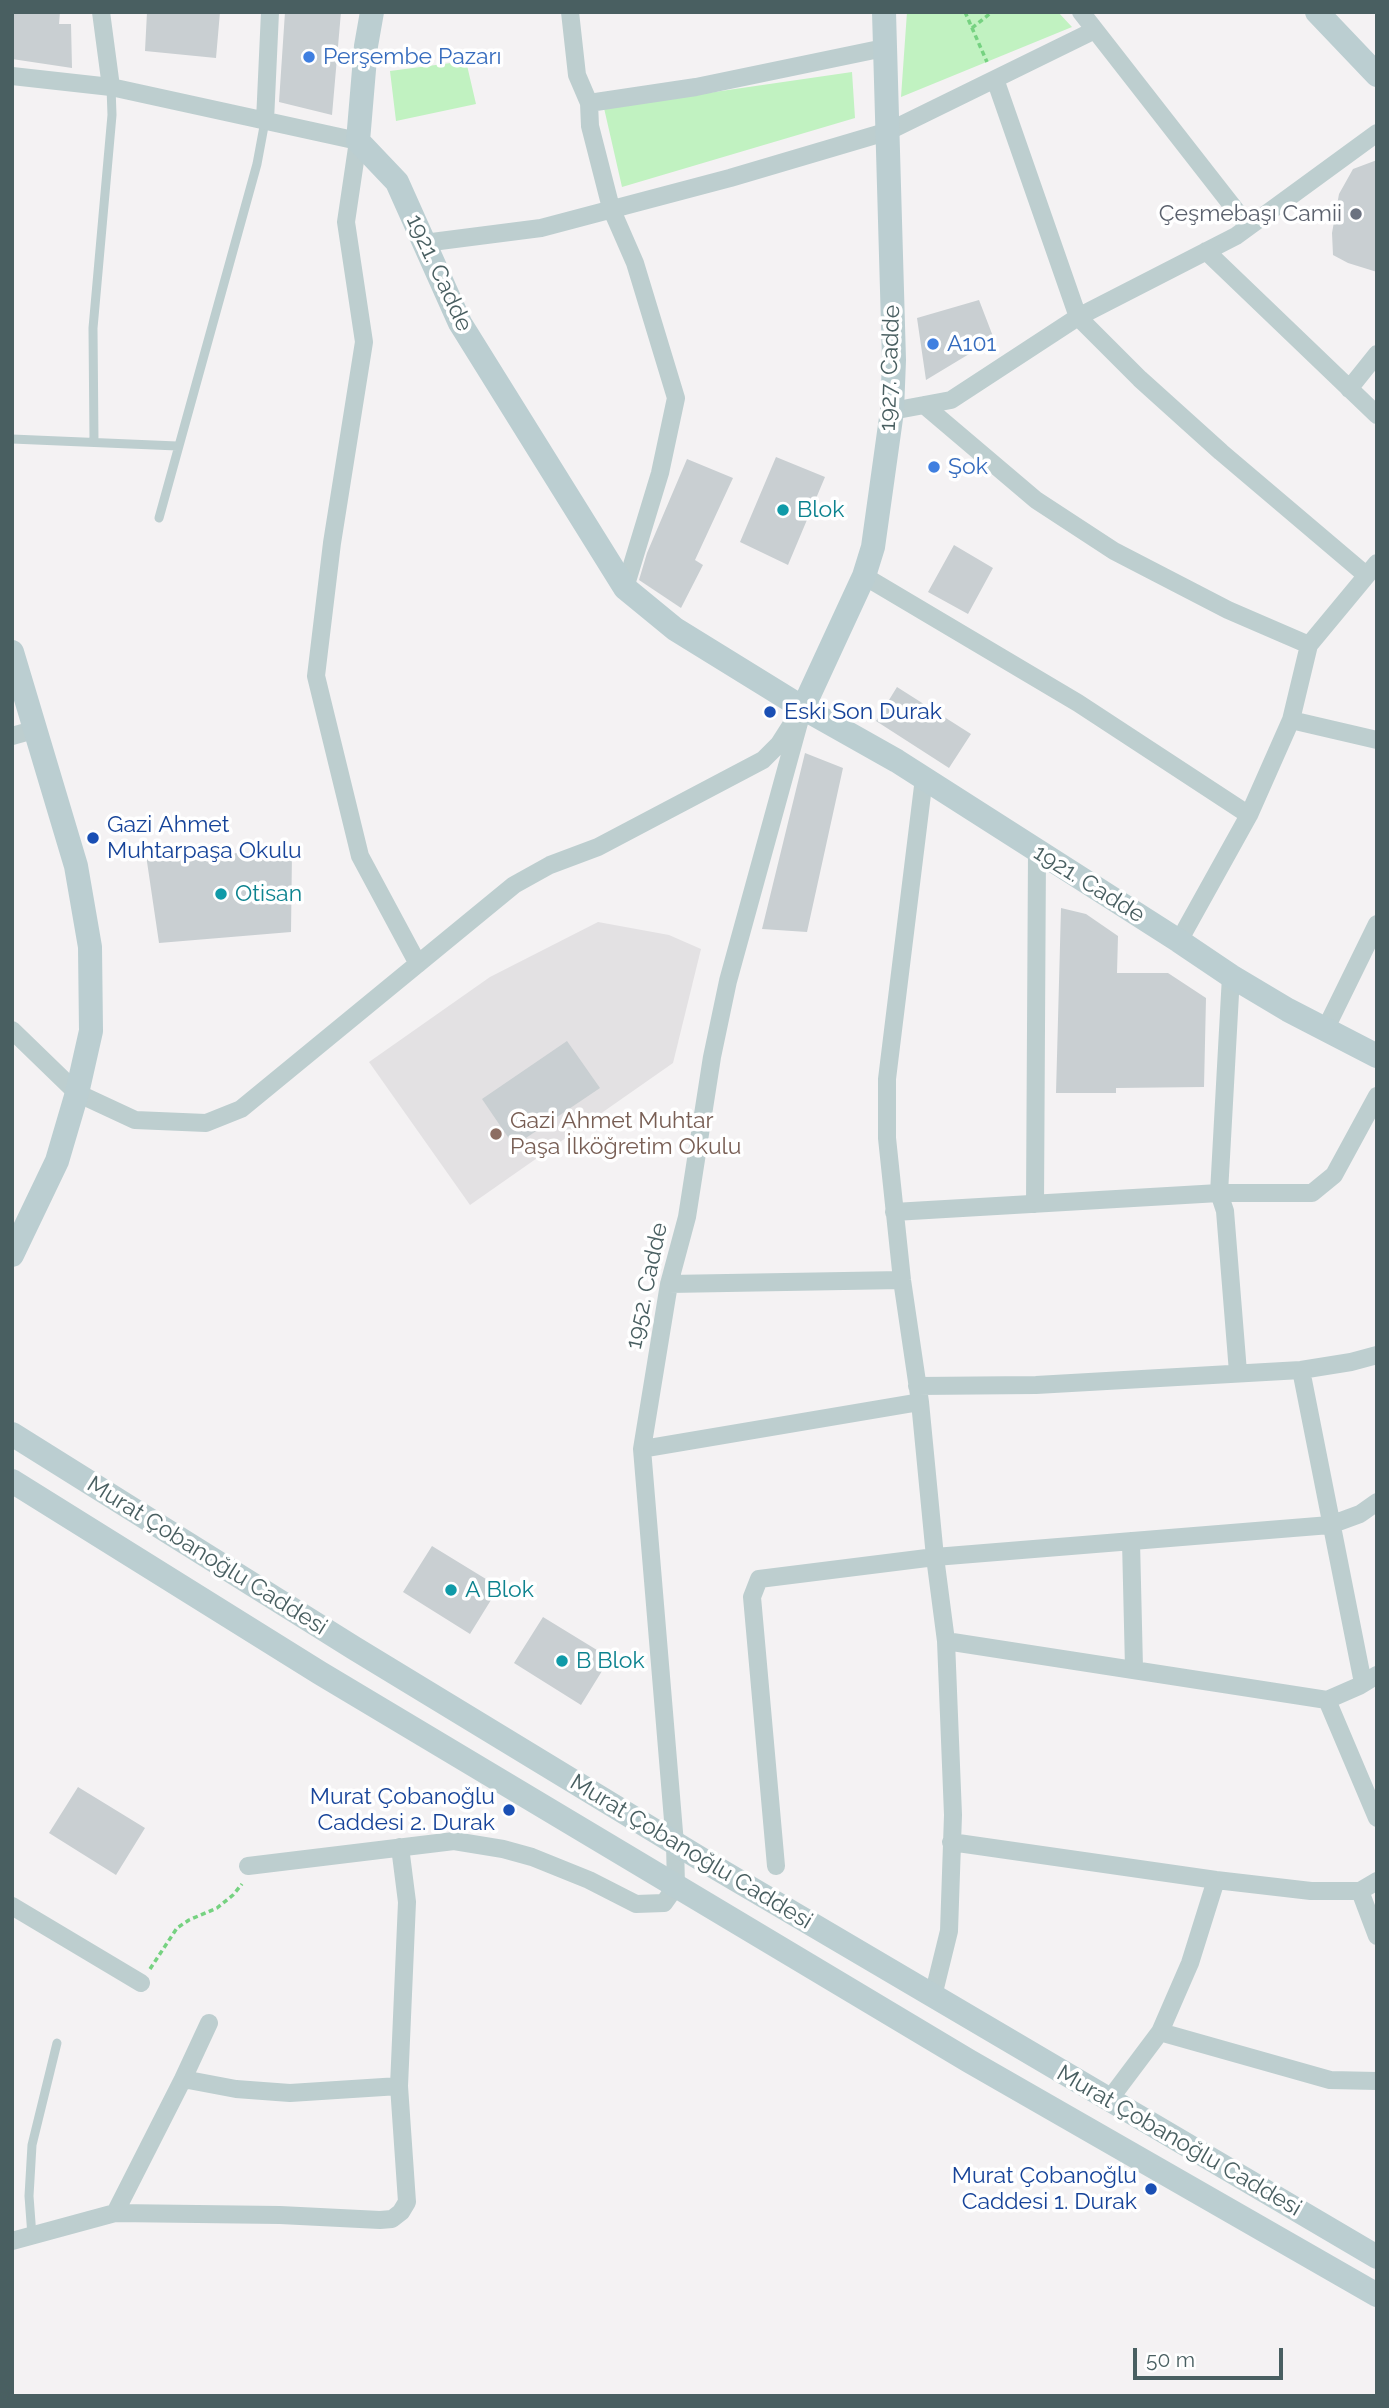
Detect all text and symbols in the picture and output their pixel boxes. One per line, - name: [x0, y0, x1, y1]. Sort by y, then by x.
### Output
- place label: Perşembe Pazarı: [323, 43, 502, 71]
- marker: Perşembe Pazarı: [301, 49, 317, 65]
- place label: Çeşmebaşı Camii: [1159, 200, 1342, 228]
- marker: Çeşmebaşı Camii: [1348, 206, 1364, 222]
- street label: 1921. Cadde: [400, 210, 478, 336]
- street label: 1927. Cadde: [874, 304, 906, 432]
- place label: A101: [947, 330, 996, 358]
- marker: A101: [925, 336, 941, 352]
- place label: Şok: [948, 453, 988, 481]
- marker: Şok: [926, 459, 942, 475]
- place label: Blok: [797, 496, 844, 524]
- marker: Blok: [775, 502, 791, 518]
- place label: Eski Son Durak: [784, 698, 942, 726]
- marker: Eski Son Durak: [762, 704, 778, 720]
- place label: Gazi Ahmet Muhtarpaşa Okulu: [107, 811, 302, 865]
- marker: Gazi Ahmet Muhtarpaşa Okulu: [85, 830, 101, 846]
- street label: 1921. Cadde: [1028, 839, 1150, 929]
- place label: Otisan: [235, 880, 302, 908]
- marker: Otisan: [213, 886, 229, 902]
- place label: Gazi Ahmet Muhtar Paşa İlköğretim Okulu: [510, 1107, 742, 1161]
- marker: Gazi Ahmet Muhtar Paşa İlköğretim Okulu: [488, 1126, 504, 1142]
- street label: 1952. Cadde: [620, 1220, 674, 1352]
- street label: Murat Çobanoğlu Caddesi: [82, 1471, 332, 1641]
- place label: A Blok: [465, 1576, 534, 1604]
- marker: A Blok: [443, 1582, 459, 1598]
- place label: B Blok: [576, 1647, 645, 1675]
- marker: B Blok: [554, 1653, 570, 1669]
- street label: Murat Çobanoğlu Caddesi: [565, 1769, 817, 1935]
- place label: Murat Çobanoğlu Caddesi 2. Durak: [310, 1783, 495, 1837]
- marker: Murat Çobanoğlu Caddesi 2. Durak: [501, 1802, 517, 1818]
- street label: Murat Çobanoğlu Caddesi: [1052, 2060, 1306, 2222]
- place label: Murat Çobanoğlu Caddesi 1. Durak: [952, 2162, 1137, 2216]
- marker: Murat Çobanoğlu Caddesi 1. Durak: [1143, 2181, 1159, 2197]
- scale bar: [1137, 2334, 1288, 2378]
- text: 50 m: [1146, 2347, 1195, 2372]

